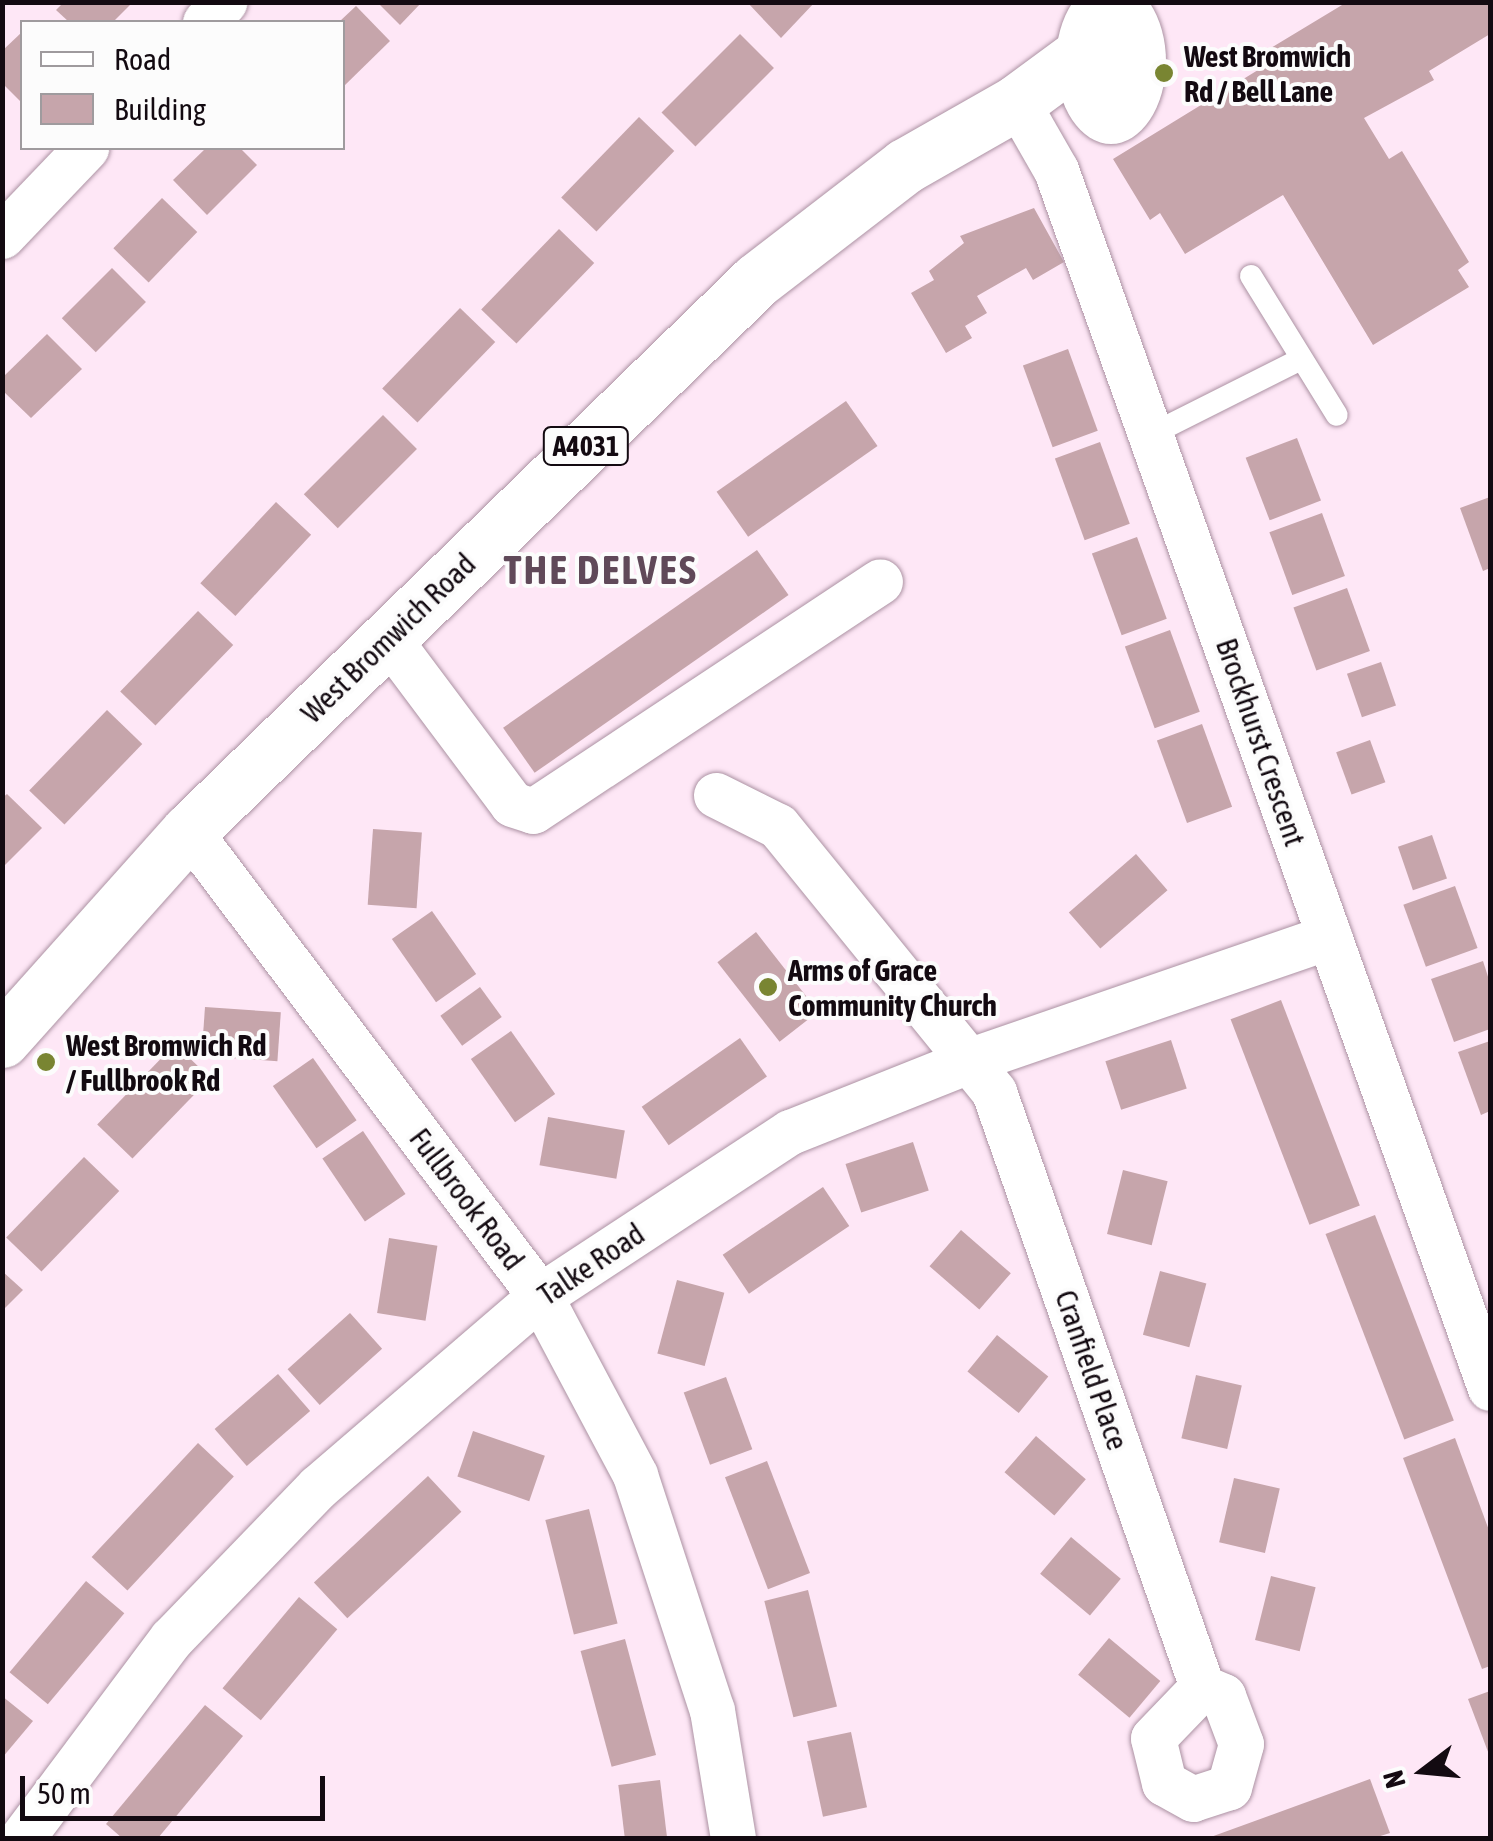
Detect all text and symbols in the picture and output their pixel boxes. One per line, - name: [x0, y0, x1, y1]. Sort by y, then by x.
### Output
- legend: [20, 20, 345, 150]
- place label: West Bromwich Rd / Bell Lane: [1184, 38, 1351, 108]
- text: Road: [114, 42, 171, 76]
- marker: West Bromwich Rd / Bell Lane: [1153, 62, 1175, 84]
- text: Building: [114, 92, 206, 126]
- road number: A4031: [541, 423, 631, 469]
- street label: West Bromwich Road: [293, 546, 483, 730]
- district label: THE DELVES: [504, 546, 698, 594]
- street label: Brockhurst Crescent: [1209, 633, 1313, 851]
- place label: Arms of Grace Community Church: [788, 952, 997, 1022]
- marker: Arms of Grace Community Church: [757, 976, 779, 998]
- place label: West Bromwich Rd / Fullbrook Rd: [66, 1027, 266, 1098]
- marker: West Bromwich Rd / Fullbrook Rd: [35, 1051, 57, 1073]
- street label: Fullbrook Road: [402, 1121, 532, 1277]
- street label: Talke Road: [531, 1215, 651, 1313]
- street label: Cranfield Place: [1048, 1285, 1136, 1455]
- north arrow: [1373, 1721, 1473, 1821]
- scale bar: [25, 1756, 330, 1818]
- text: N: [1377, 1767, 1412, 1792]
- text: 50 m: [37, 1776, 91, 1810]

